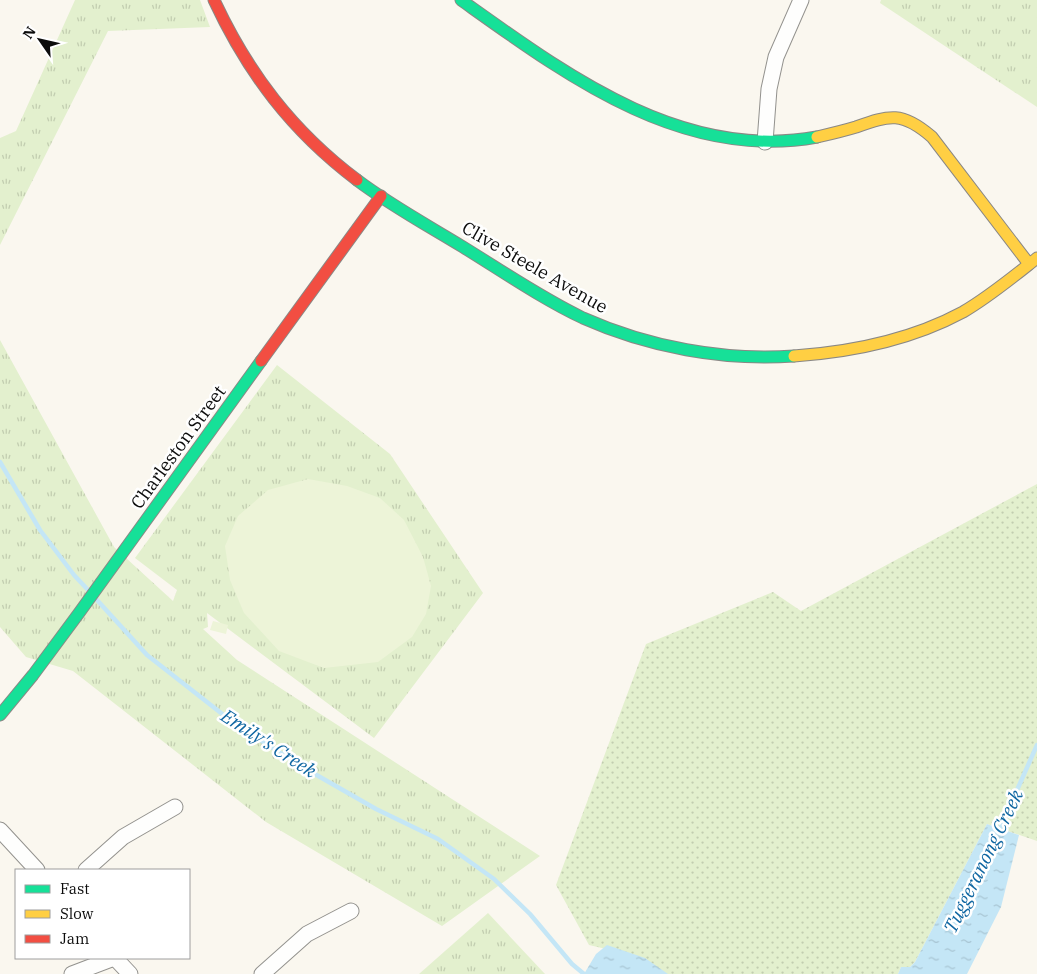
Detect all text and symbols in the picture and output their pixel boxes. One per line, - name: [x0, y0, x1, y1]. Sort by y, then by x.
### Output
- north arrow: [15, 15, 65, 65]
- text: N: [19, 23, 40, 42]
- street label: Clive Steele Avenue: [458, 216, 612, 318]
- street label: Charleston Street: [125, 381, 231, 513]
- water label: Emily's Creek: [216, 703, 322, 783]
- water label: Tuggeranong Creek: [938, 785, 1029, 937]
- legend: [15, 869, 190, 959]
- text: Fast: [60, 879, 90, 898]
- text: Slow: [60, 904, 94, 923]
- text: Jam: [60, 929, 89, 948]

